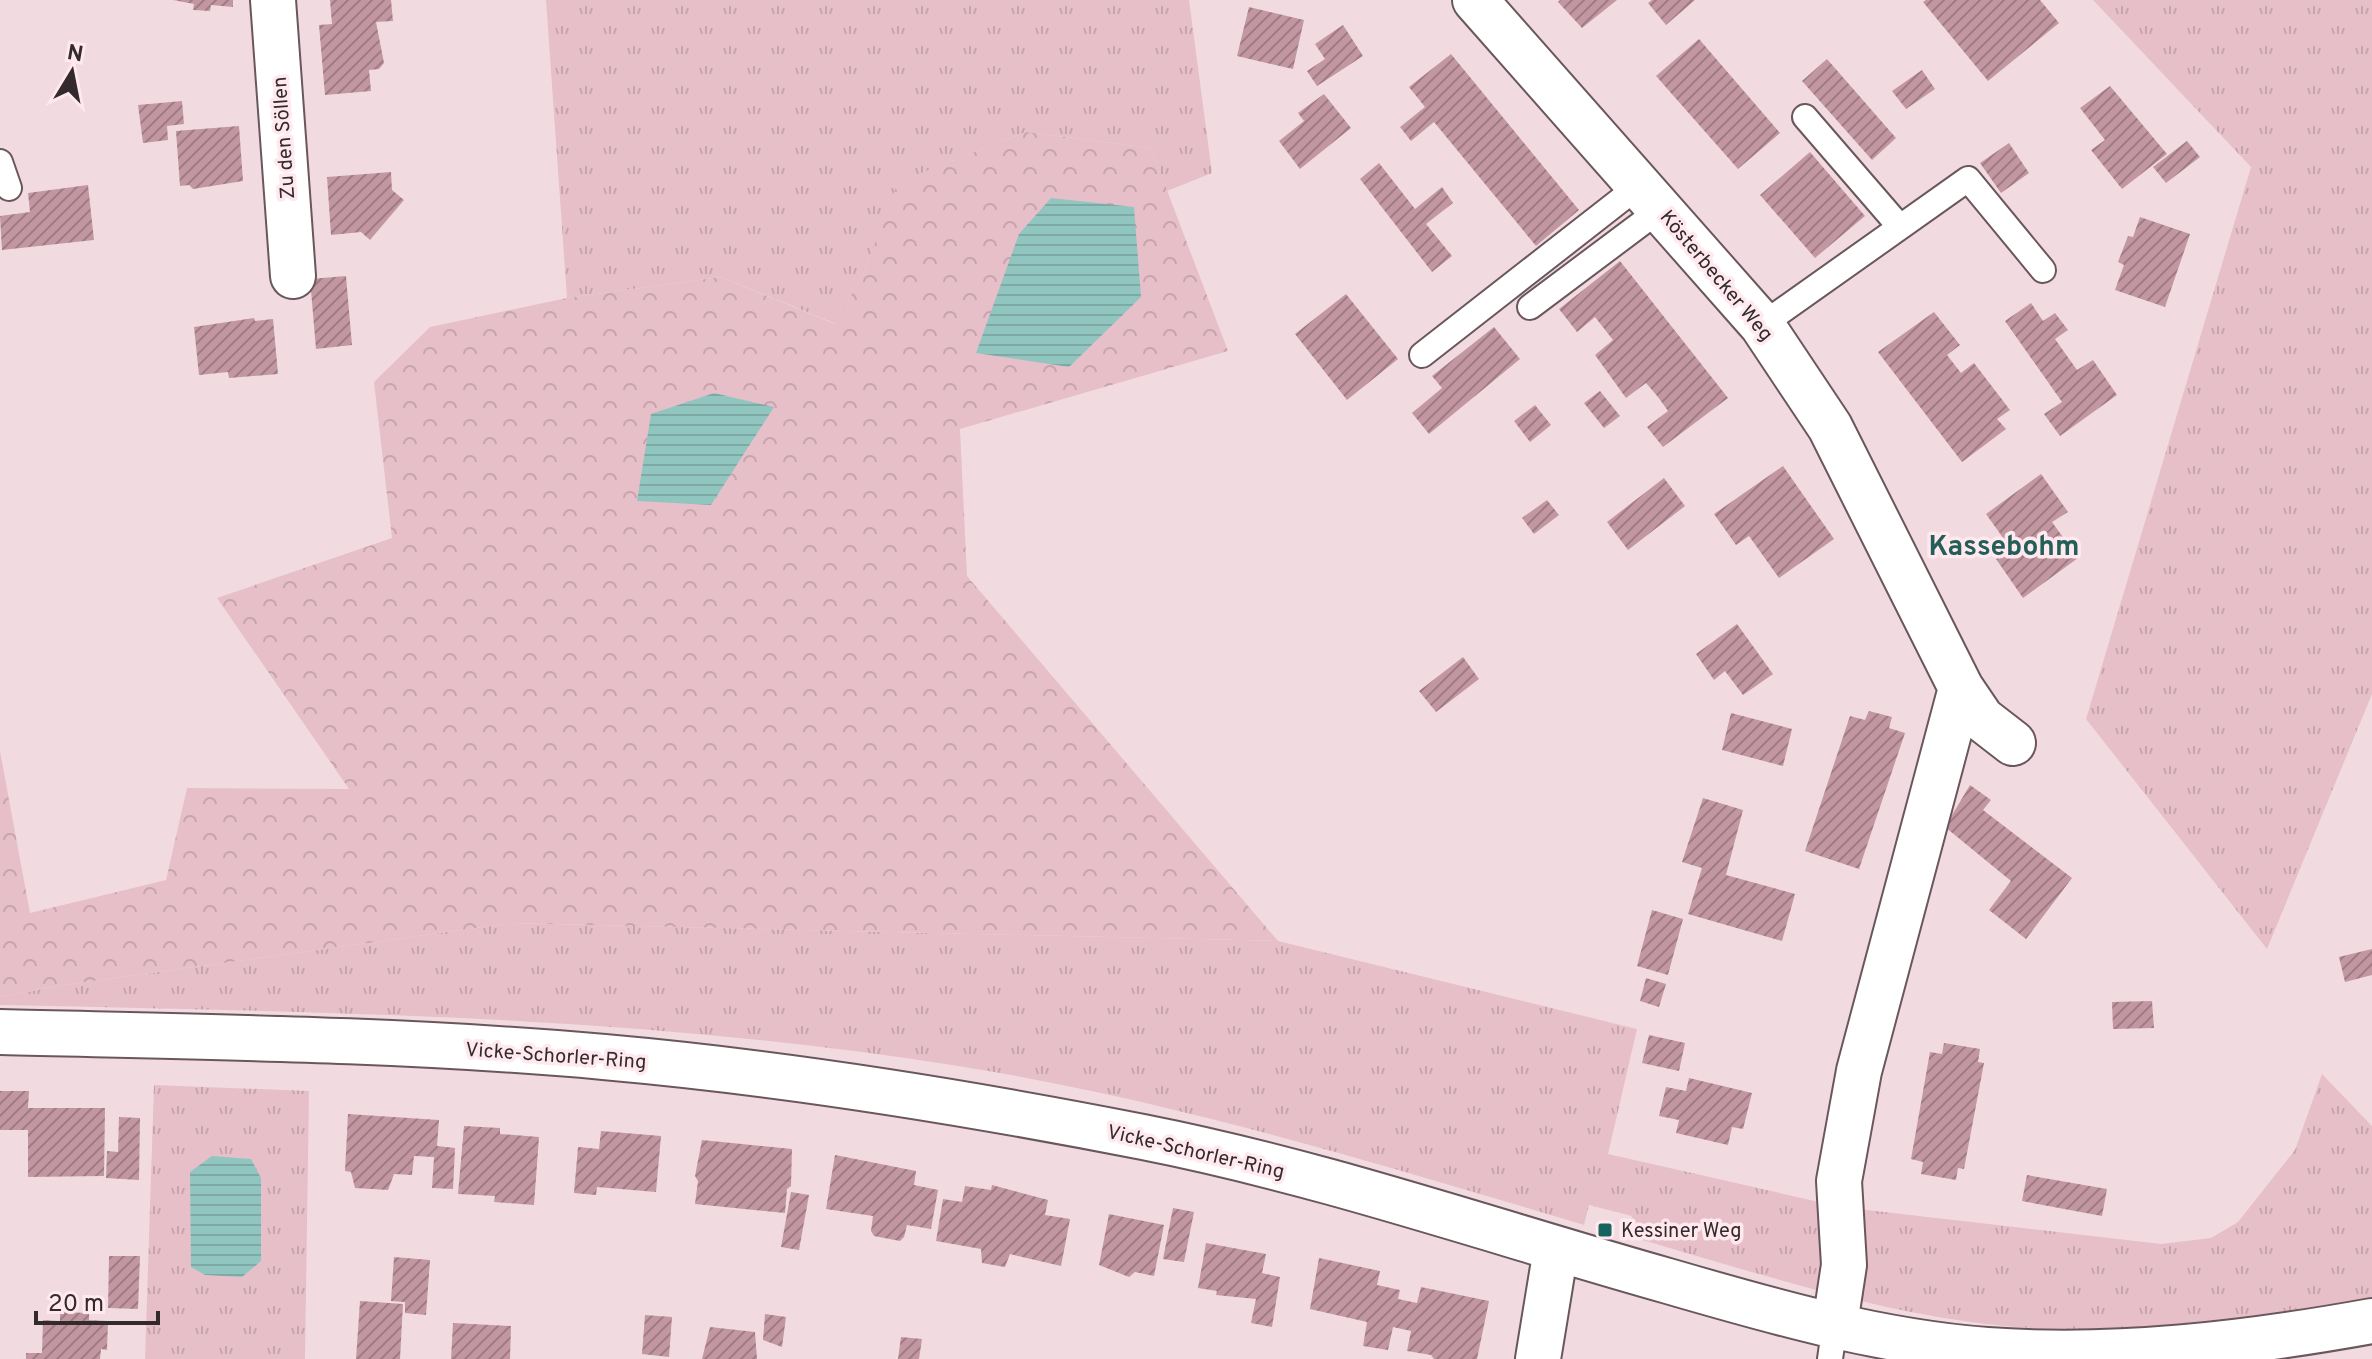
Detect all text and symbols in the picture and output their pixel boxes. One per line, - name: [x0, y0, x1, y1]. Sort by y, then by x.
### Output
- north arrow: [32, 32, 112, 112]
- text: N: [65, 40, 85, 69]
- street label: Zu den Söllen: [268, 76, 302, 200]
- street label: Kösterbecker Weg: [1653, 205, 1778, 347]
- district label: Kassebohm: [1928, 530, 2080, 566]
- street label: Vicke-Schorler-Ring: [465, 1038, 647, 1076]
- street label: Vicke-Schorler-Ring: [1104, 1120, 1287, 1186]
- place label: Kessiner Weg: [1621, 1219, 1741, 1245]
- marker: Kessiner Weg: [1596, 1221, 1614, 1239]
- scale bar: [36, 1275, 158, 1325]
- text: 20 m: [48, 1290, 104, 1320]

